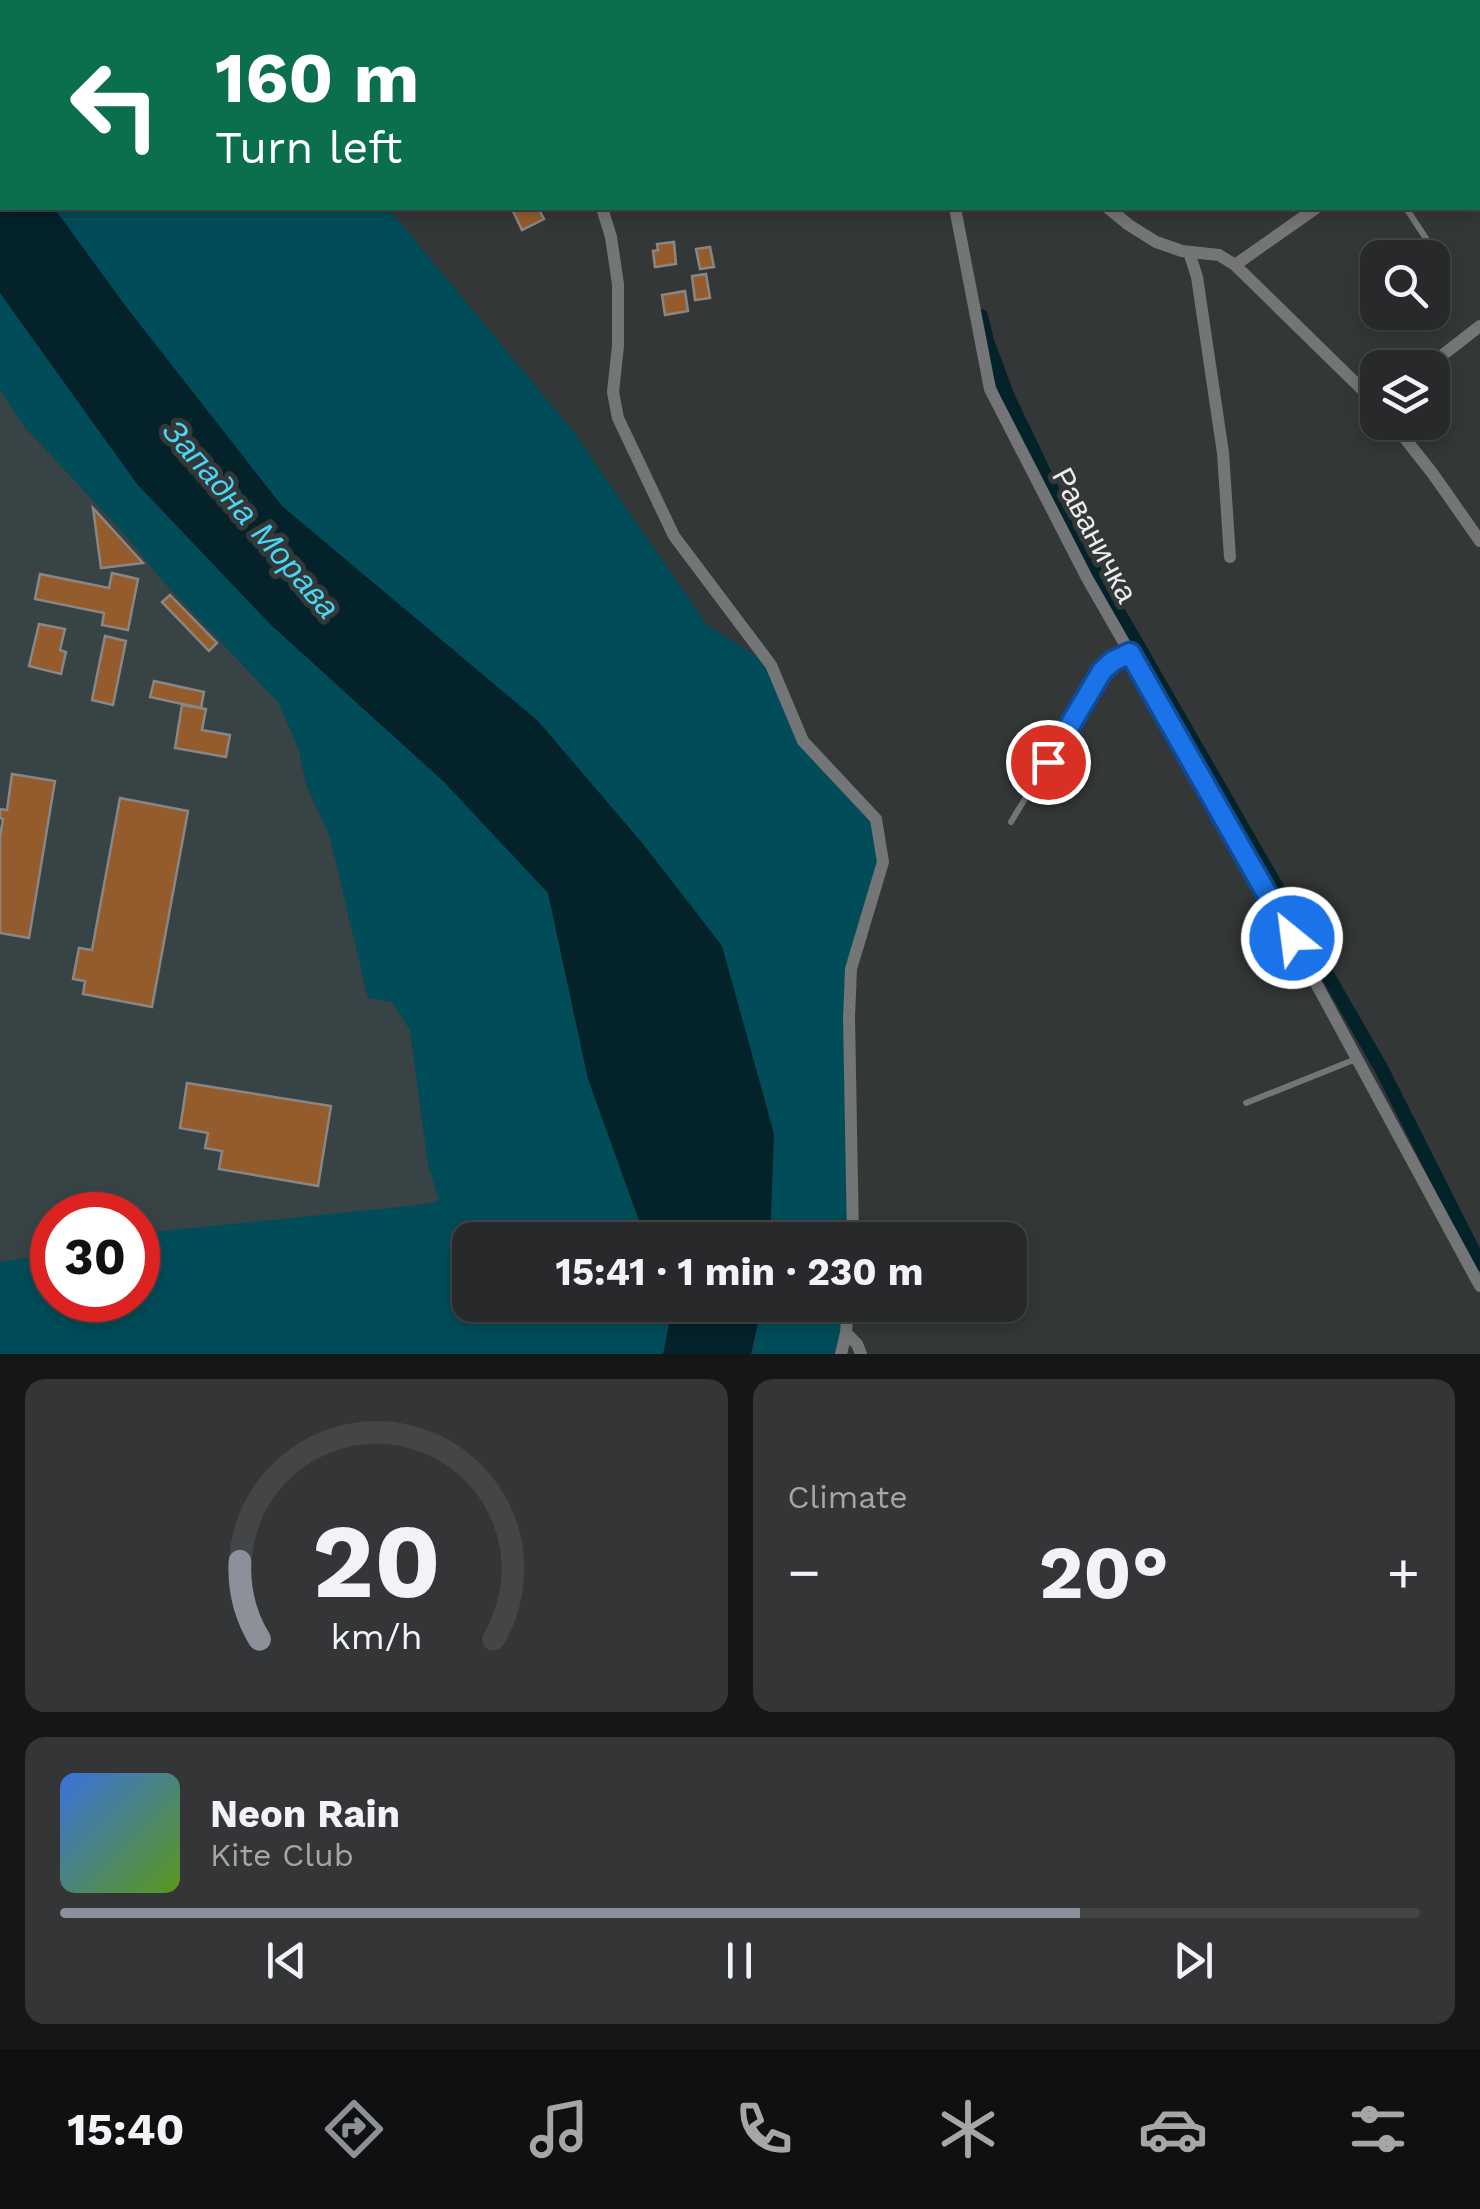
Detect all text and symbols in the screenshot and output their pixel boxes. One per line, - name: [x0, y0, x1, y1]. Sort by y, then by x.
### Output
- text: 160 m: [215, 37, 419, 119]
- icon: left: [50, 40, 180, 170]
- text: Turn left: [215, 121, 402, 174]
- map controls: [1360, 240, 1450, 440]
- button: search: [1360, 240, 1450, 330]
- button: layers: [1360, 350, 1450, 440]
- water label: Западна Морава: [155, 412, 347, 626]
- street label: Раваничка: [1045, 462, 1145, 609]
- pin: [1006, 720, 1091, 805]
- icon: arrive: [1021, 735, 1076, 790]
- position arrow: [1240, 886, 1344, 990]
- speed limit sign: 30: [30, 1192, 160, 1322]
- text: 15:41 · 1 min · 230 m: [556, 1250, 923, 1294]
- text: Climate: [788, 1478, 908, 1516]
- text: 20: [312, 1500, 441, 1622]
- text: 20°: [1039, 1528, 1169, 1616]
- text: −: [788, 1540, 821, 1604]
- text: +: [1387, 1540, 1420, 1604]
- text: km/h: [330, 1616, 422, 1658]
- text: Neon Rain: [210, 1792, 400, 1836]
- text: Kite Club: [210, 1836, 354, 1874]
- icon: previous: [259, 1933, 314, 1988]
- icon: pause: [712, 1933, 767, 1988]
- icon: next: [1166, 1933, 1221, 1988]
- icon: directions: [319, 2094, 389, 2164]
- icon: music: [524, 2094, 594, 2164]
- icon: phone: [729, 2094, 799, 2164]
- icon: climate: [933, 2094, 1003, 2164]
- icon: car: [1138, 2094, 1208, 2164]
- icon: filters: [1343, 2094, 1413, 2164]
- text: 15:40: [67, 2103, 185, 2156]

